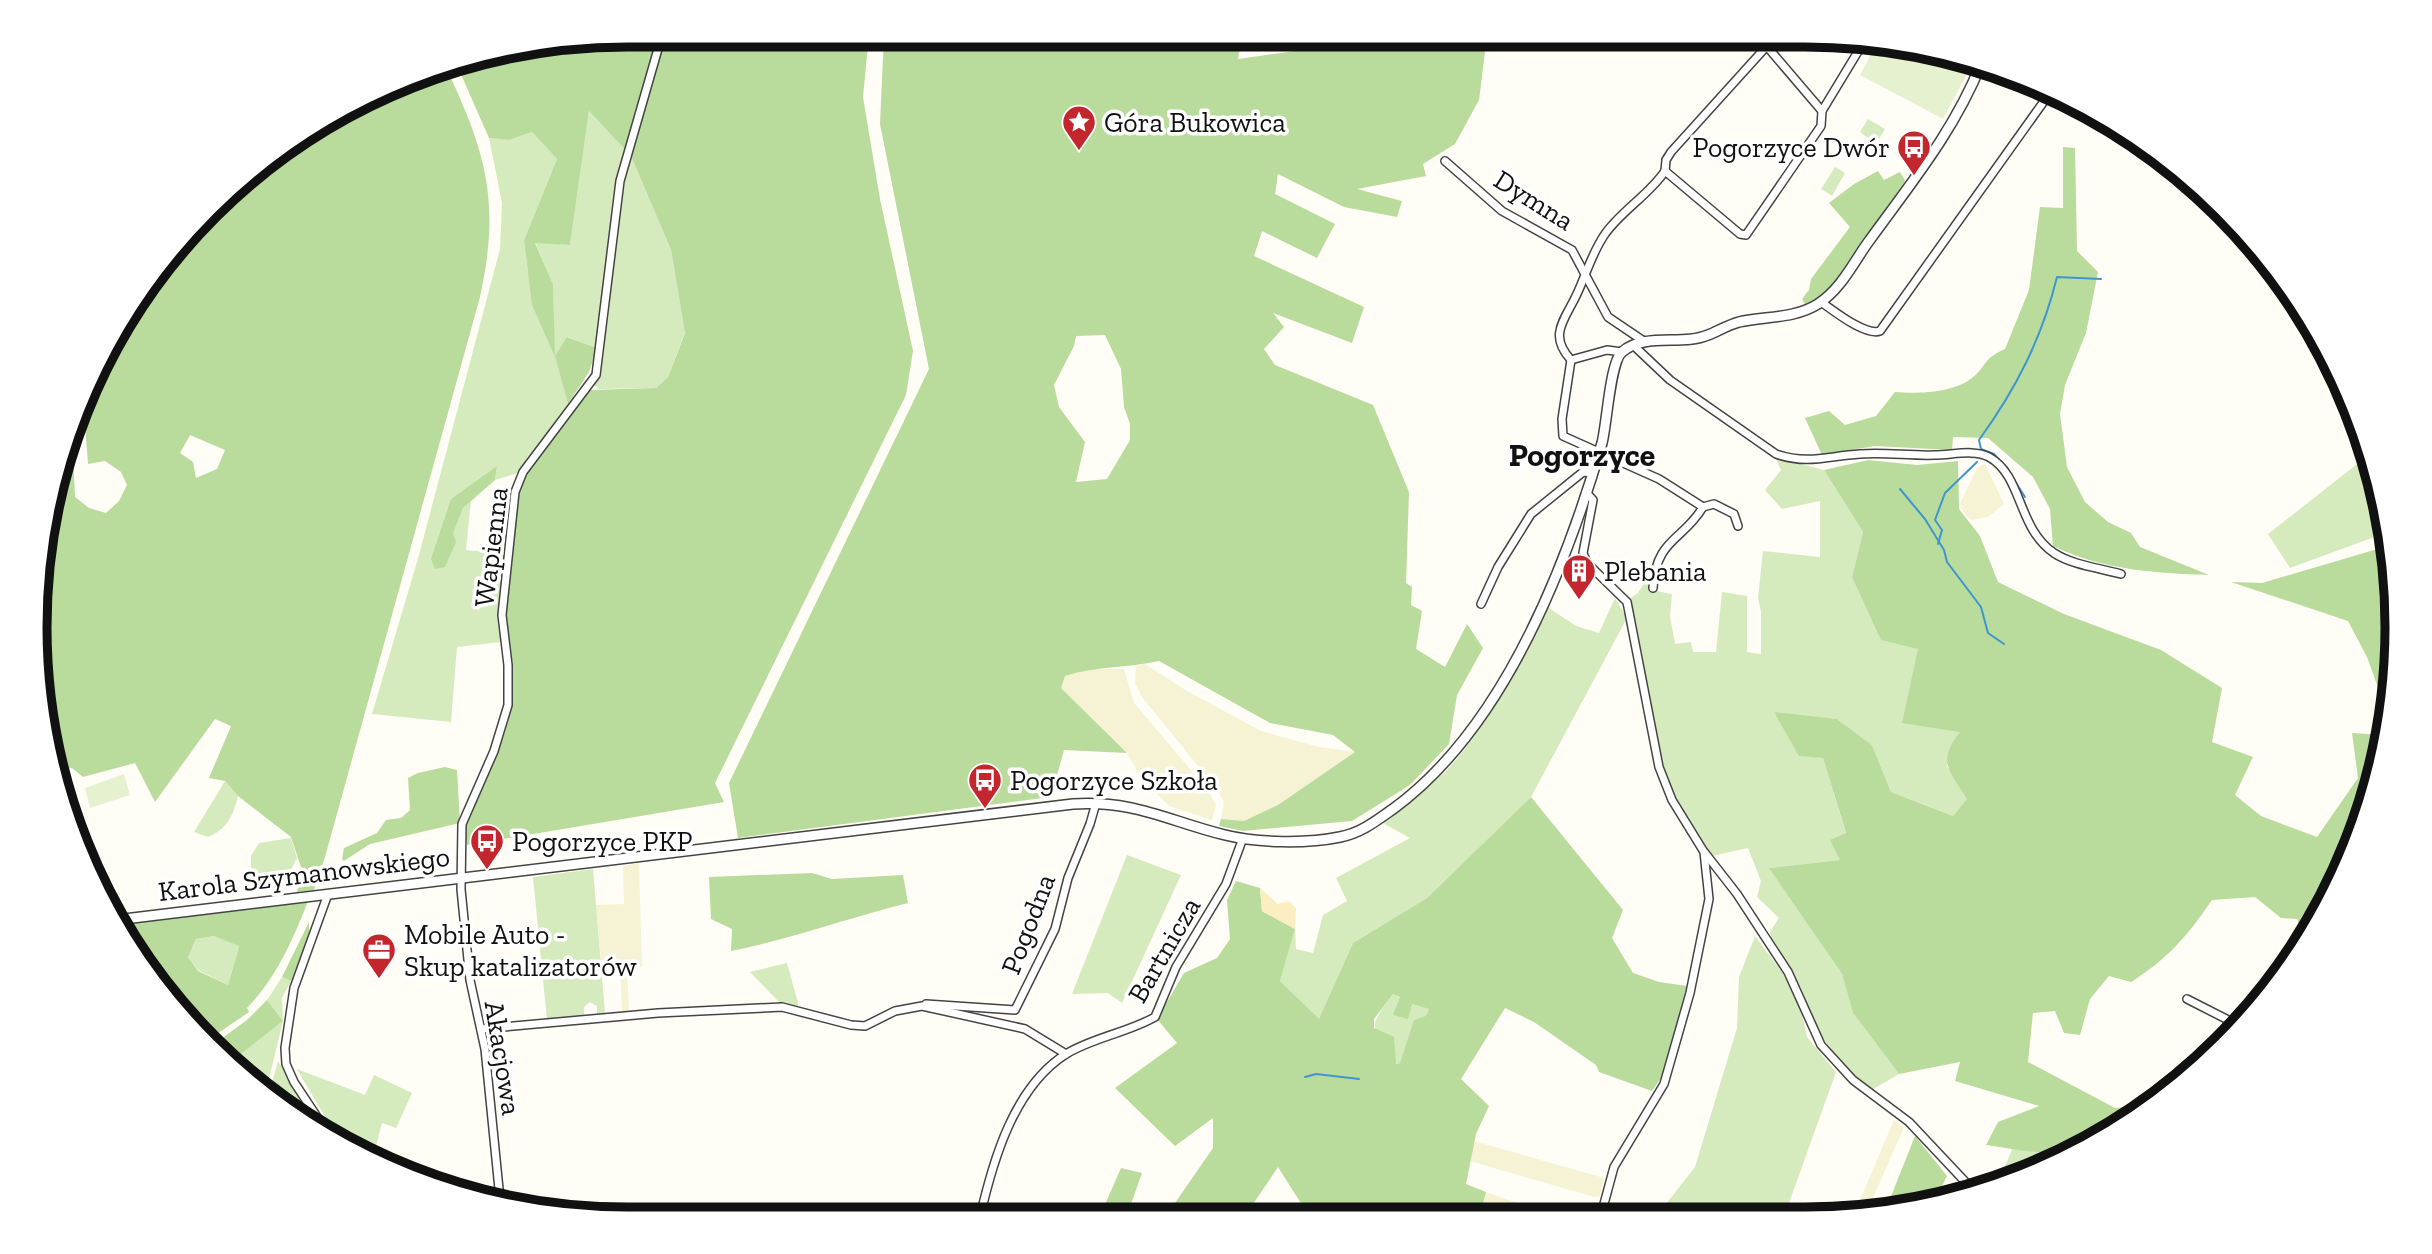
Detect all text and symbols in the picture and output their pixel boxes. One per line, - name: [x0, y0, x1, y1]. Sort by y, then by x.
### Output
- place icon: Góra Bukowica: [1060, 103, 1098, 152]
- place label: Góra Bukowica: [1104, 106, 1286, 139]
- bus stop icon: Pogorzyce Dwór: [1895, 128, 1933, 177]
- place label: Pogorzyce Dwór: [1692, 131, 1890, 164]
- street label: Dymna: [1488, 163, 1580, 238]
- district label: Pogorzyce: [1509, 436, 1655, 474]
- street label: Wapienna: [467, 485, 515, 609]
- building icon: Plebania: [1560, 552, 1598, 601]
- place label: Plebania: [1604, 555, 1707, 588]
- bus stop icon: Pogorzyce Szkoła: [966, 761, 1004, 810]
- place label: Pogorzyce Szkoła: [1010, 764, 1218, 797]
- bus stop icon: Pogorzyce PKP: [468, 822, 506, 871]
- place label: Pogorzyce PKP: [512, 825, 692, 858]
- street label: Karola Szymanowskiego: [156, 840, 452, 908]
- street label: Pogodna: [994, 869, 1062, 979]
- street label: Bartnicza: [1121, 891, 1208, 1008]
- place label: Mobile Auto - Skup katalizatorów: [404, 918, 637, 983]
- office icon: Mobile Auto - Skup katalizatorów: [360, 931, 398, 980]
- street label: Akacjowa: [478, 998, 528, 1118]

